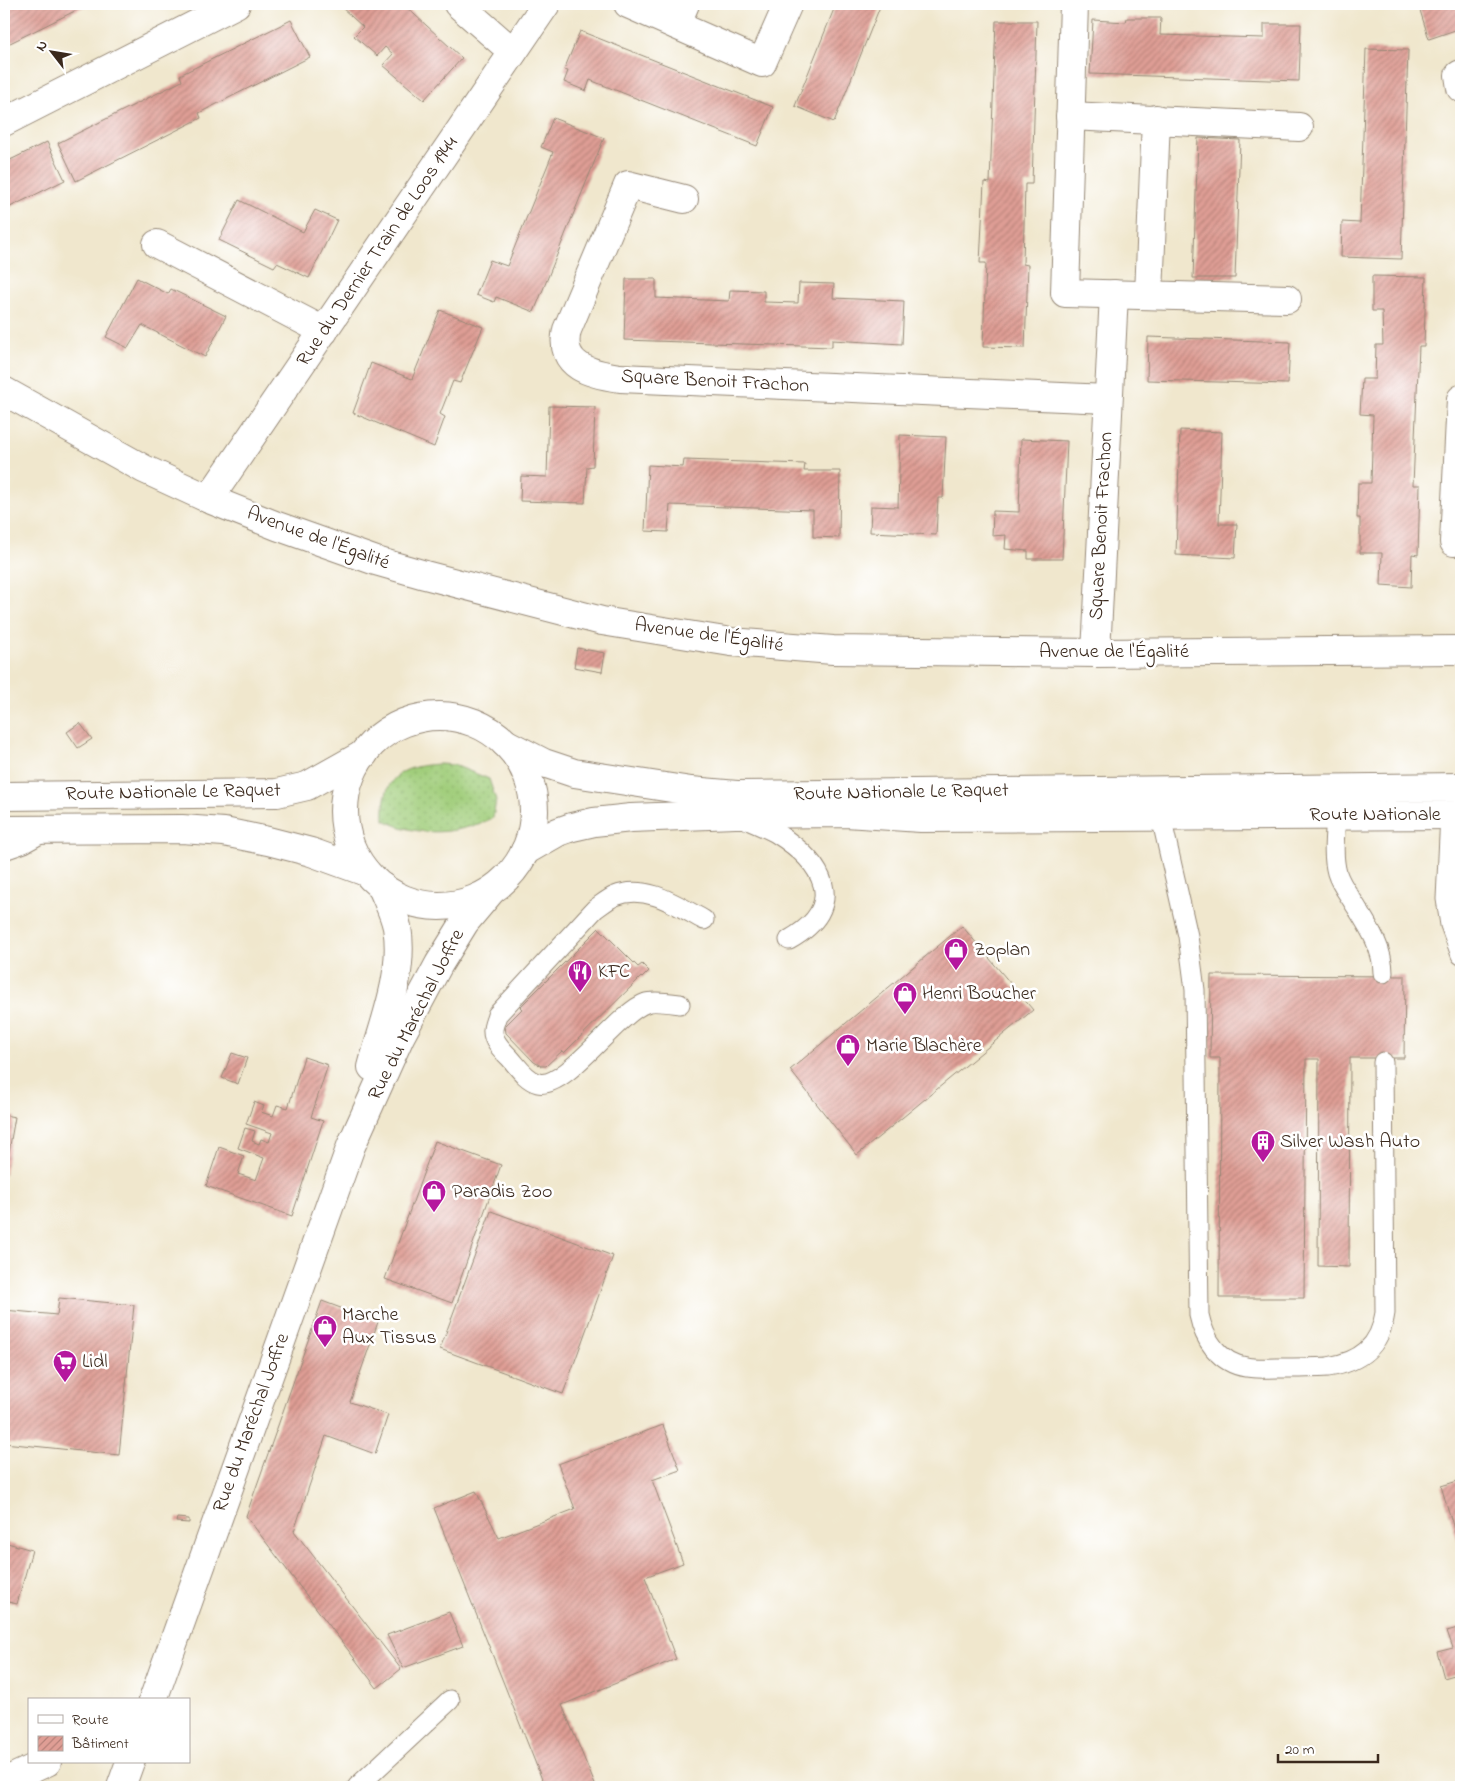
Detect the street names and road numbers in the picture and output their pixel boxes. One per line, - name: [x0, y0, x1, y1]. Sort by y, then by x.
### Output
- street label: Rue du Dernier Train de Loos 1944: [290, 131, 466, 373]
- street label: Square Benoit Frachon: [620, 363, 810, 401]
- street label: Square Benoit Frachon: [1083, 431, 1121, 621]
- street label: Avenue de l'Égalité: [242, 500, 393, 579]
- street label: Avenue de l'Égalité: [633, 611, 785, 662]
- street label: Avenue de l'Égalité: [1039, 638, 1189, 668]
- street label: Route Nationale Le Raquet: [65, 777, 281, 809]
- street label: Route Nationale Le Raquet: [793, 777, 1009, 809]
- street label: Route Nationale: [1309, 801, 1441, 830]
- street label: Rue du Maréchal Joffre: [361, 924, 473, 1106]
- street label: Rue du Maréchal Joffre: [206, 1329, 298, 1517]

